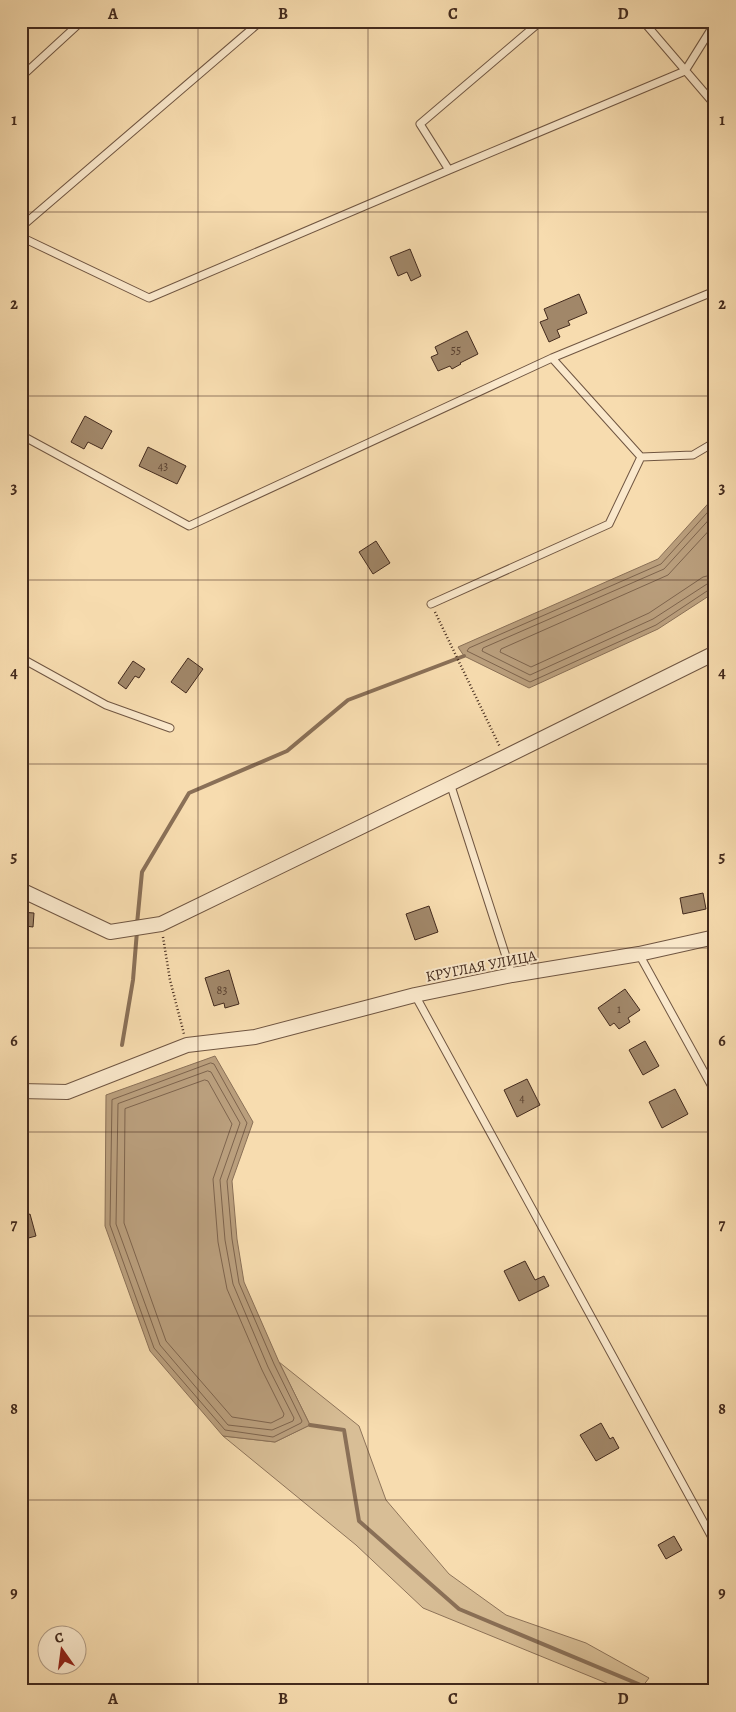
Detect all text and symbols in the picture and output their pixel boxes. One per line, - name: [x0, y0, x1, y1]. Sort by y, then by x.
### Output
- text: A: [107, 3, 119, 25]
- text: B: [278, 3, 288, 25]
- text: C: [448, 3, 458, 25]
- text: D: [617, 3, 629, 25]
- text: 1: [11, 109, 17, 131]
- text: 1: [719, 109, 725, 131]
- text: 2: [10, 293, 18, 315]
- text: 2: [718, 293, 726, 315]
- house number: 55: [451, 342, 461, 358]
- house number: 43: [158, 458, 168, 474]
- text: 3: [11, 477, 18, 499]
- text: 3: [719, 477, 726, 499]
- text: 4: [10, 662, 18, 684]
- text: 4: [718, 662, 726, 684]
- text: 5: [11, 846, 18, 868]
- text: 5: [719, 846, 726, 868]
- street label: КРУГЛАЯ УЛИЦА: [424, 945, 538, 987]
- house number: 83: [217, 982, 227, 998]
- house number: 1: [617, 1001, 621, 1017]
- text: 6: [10, 1030, 18, 1052]
- text: 6: [718, 1030, 726, 1052]
- house number: 4: [519, 1090, 525, 1106]
- text: 7: [11, 1214, 18, 1236]
- text: 7: [719, 1214, 726, 1236]
- text: 8: [10, 1398, 18, 1420]
- text: 8: [718, 1398, 726, 1420]
- text: 9: [10, 1582, 18, 1604]
- text: 9: [718, 1582, 726, 1604]
- north arrow: [38, 1624, 88, 1674]
- text: С: [52, 1628, 66, 1648]
- text: A: [107, 1688, 119, 1710]
- text: B: [278, 1688, 288, 1710]
- text: C: [448, 1688, 458, 1710]
- text: D: [617, 1688, 629, 1710]

